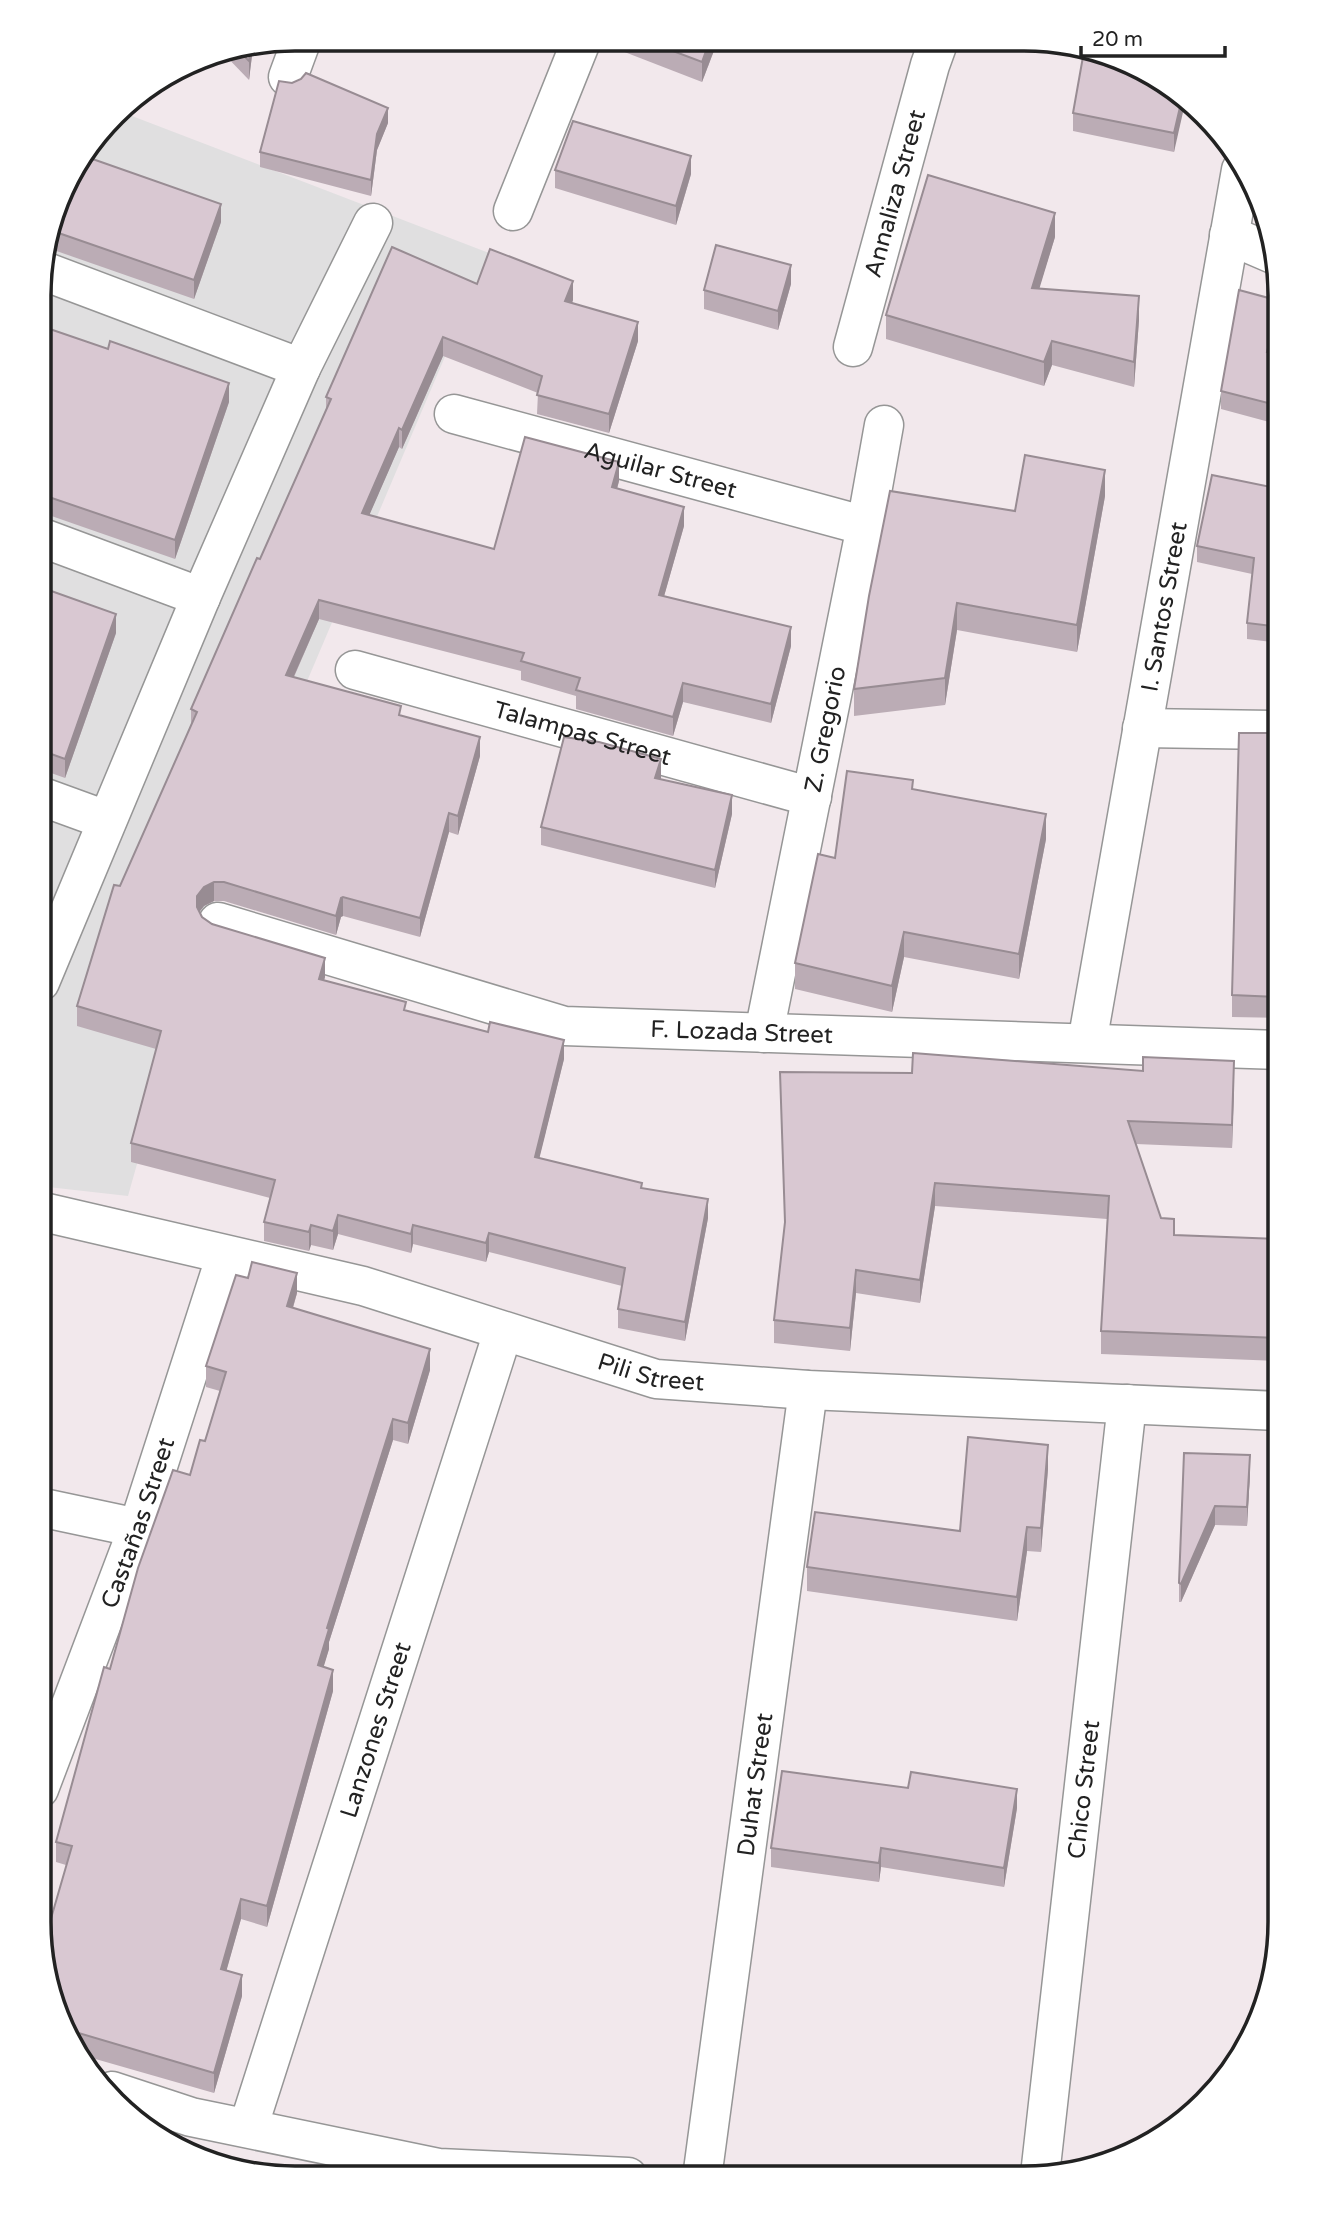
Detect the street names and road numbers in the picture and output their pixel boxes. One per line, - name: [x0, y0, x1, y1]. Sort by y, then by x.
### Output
- street label: Annaliza Street: [858, 106, 932, 281]
- street label: Aguilar Street: [581, 436, 740, 505]
- street label: I. Santos Street: [1135, 520, 1193, 694]
- street label: Z. Gregorio: [798, 664, 852, 795]
- street label: Talampas Street: [490, 695, 674, 772]
- street label: F. Lozada Street: [650, 1014, 833, 1050]
- street label: Pili Street: [594, 1347, 705, 1397]
- street label: Castañas Street: [94, 1434, 181, 1612]
- street label: Lanzones Street: [334, 1638, 417, 1822]
- street label: Duhat Street: [731, 1711, 779, 1858]
- street label: Chico Street: [1061, 1719, 1106, 1860]

